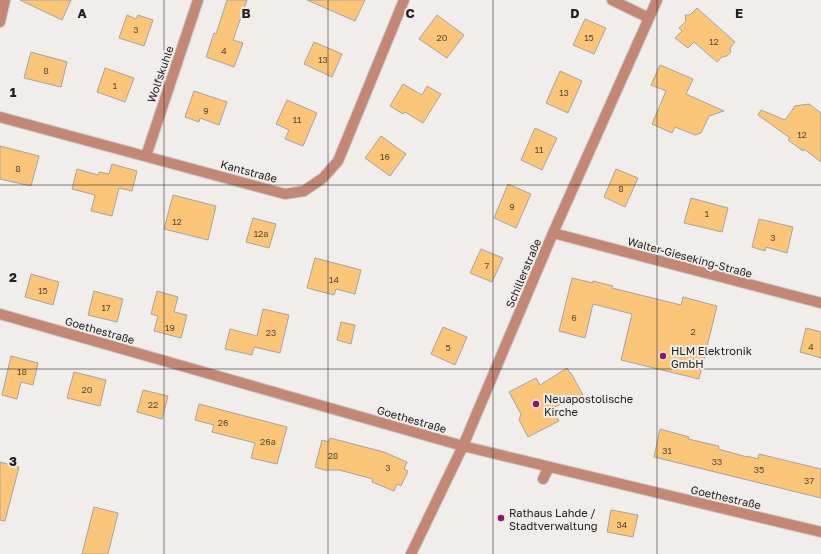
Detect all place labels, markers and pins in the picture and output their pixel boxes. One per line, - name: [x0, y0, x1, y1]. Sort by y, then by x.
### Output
- place label: HLM Elektronik GmbH: [671, 344, 752, 370]
- marker: HLM Elektronik GmbH: [658, 351, 668, 361]
- place label: Neuapostolische Kirche: [544, 392, 633, 418]
- marker: Neuapostolische Kirche: [531, 399, 541, 409]
- place label: Rathaus Lahde / Stadtverwaltung: [509, 506, 597, 532]
- marker: Rathaus Lahde / Stadtverwaltung: [496, 513, 506, 523]

